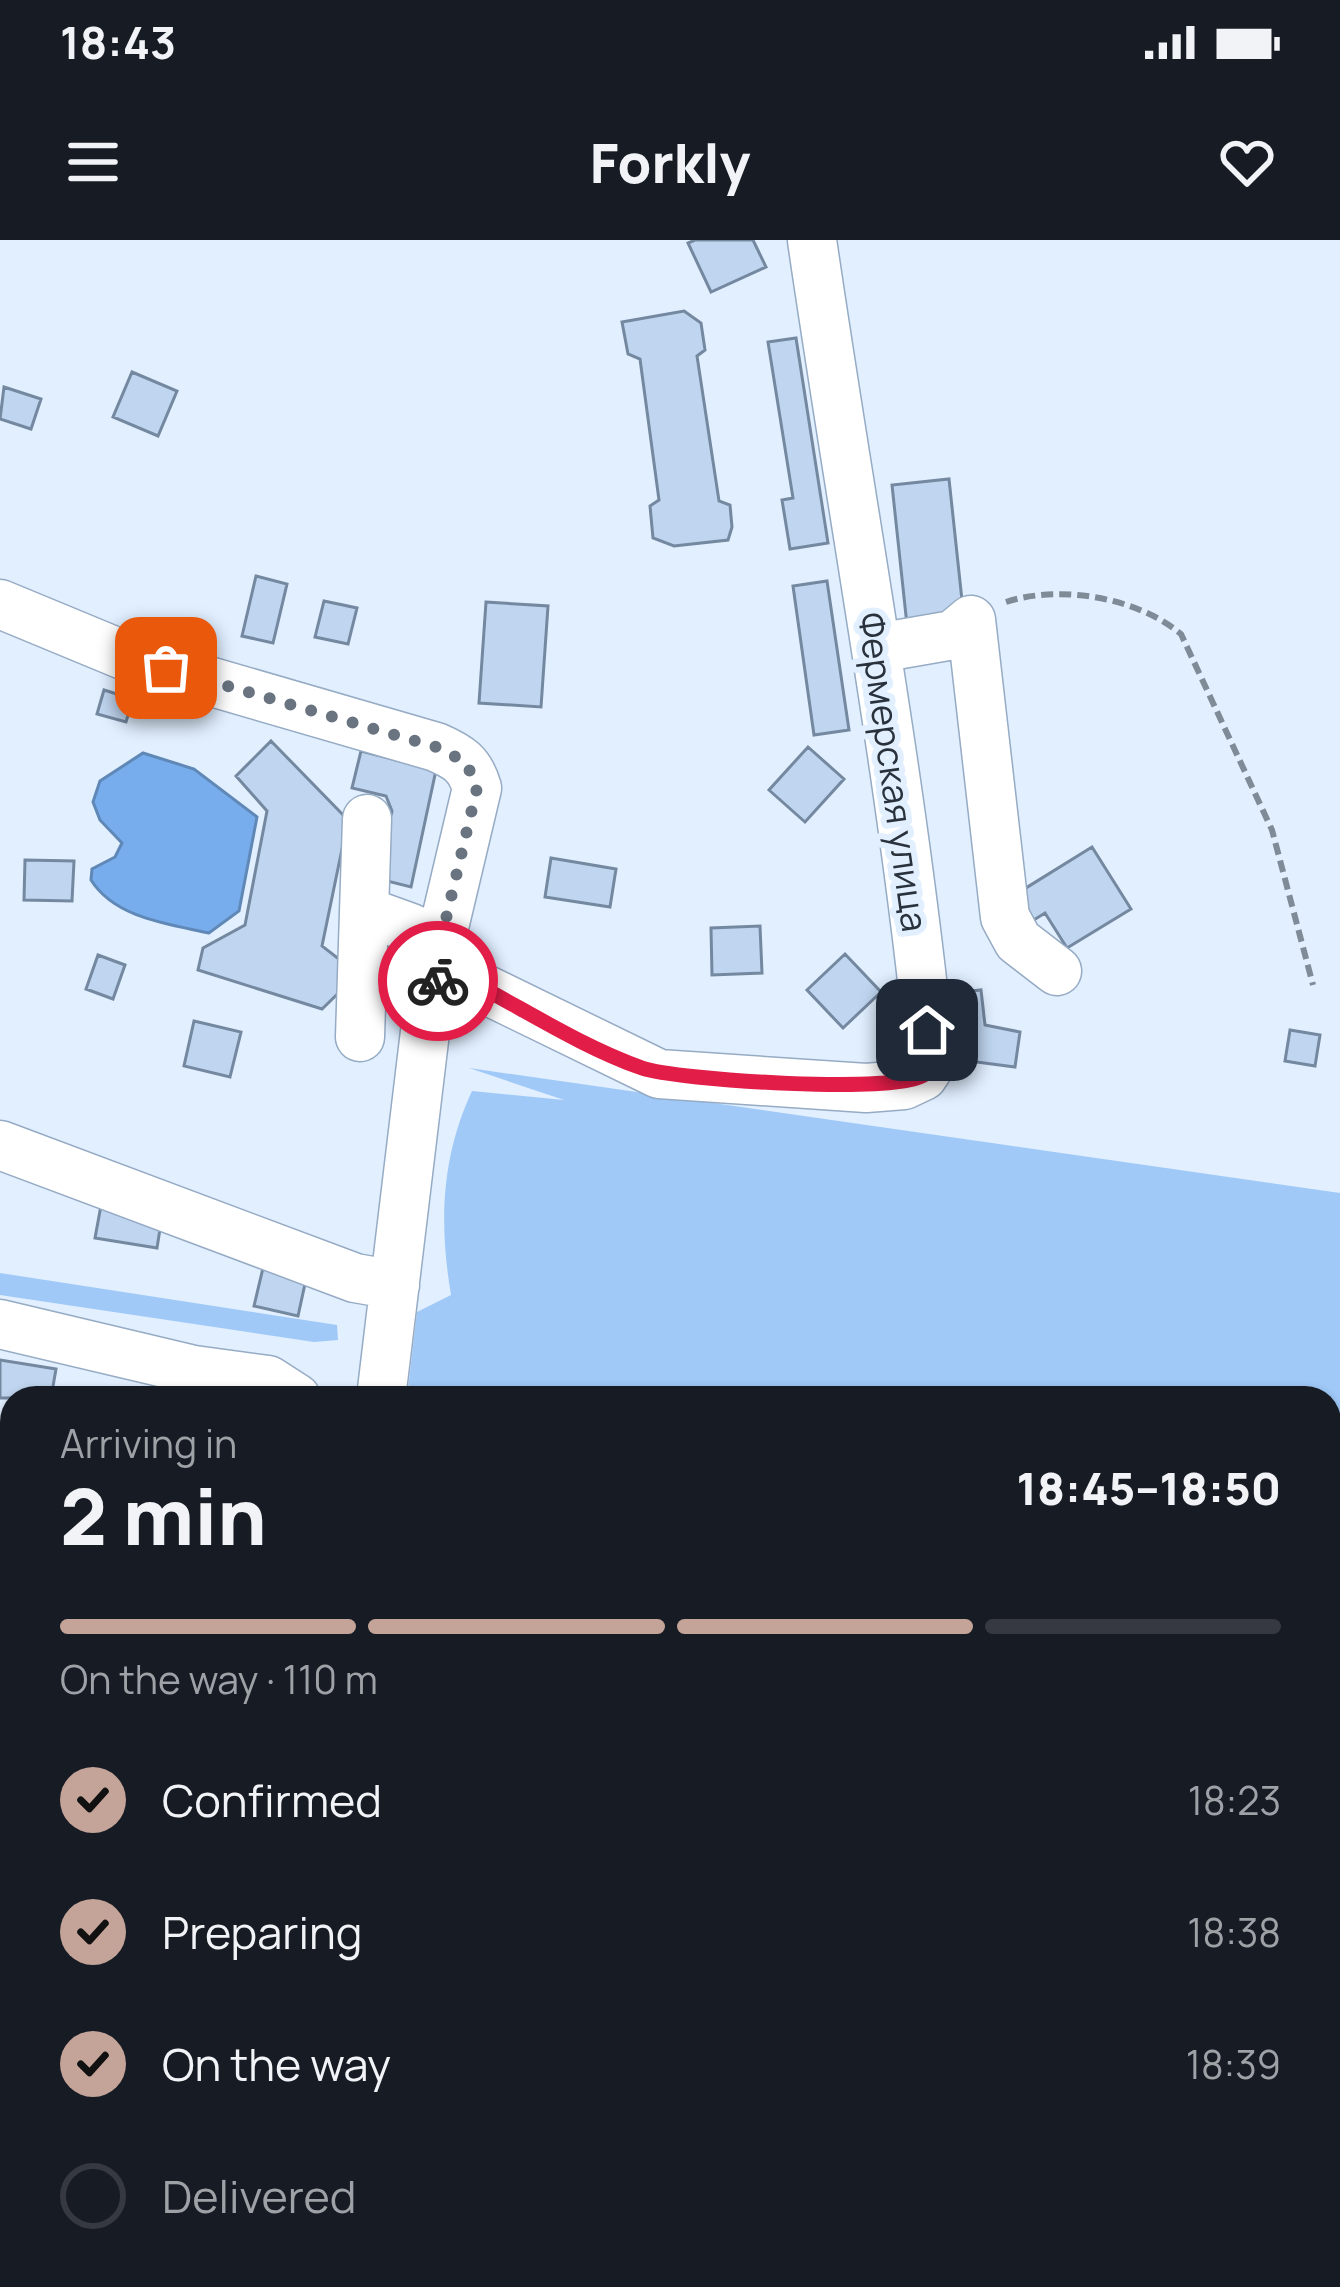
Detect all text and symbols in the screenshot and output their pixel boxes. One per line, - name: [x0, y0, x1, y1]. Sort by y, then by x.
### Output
- text: 18:43: [60, 11, 176, 73]
- text: Forkly: [590, 125, 750, 199]
- icon: menu: [60, 129, 126, 195]
- icon: heart: [1214, 129, 1280, 195]
- street label: Фермерская улица: [847, 609, 940, 935]
- pin: [115, 617, 217, 719]
- icon: bag: [133, 635, 199, 701]
- courier: [378, 921, 498, 1041]
- icon: bike: [405, 948, 471, 1014]
- pin: [876, 979, 978, 1081]
- icon: home: [894, 997, 960, 1063]
- text: Arriving in: [60, 1416, 237, 1470]
- text: 18:45–18:50: [1017, 1457, 1281, 1519]
- text: 2 min: [60, 1462, 267, 1568]
- text: On the way · 110 m: [60, 1652, 378, 1706]
- icon: check: [60, 1767, 126, 1833]
- text: Confirmed: [162, 1769, 382, 1831]
- text: 18:23: [1188, 1773, 1281, 1827]
- icon: check: [60, 1899, 126, 1965]
- text: Preparing: [162, 1901, 362, 1963]
- text: 18:38: [1187, 1905, 1281, 1959]
- icon: check: [60, 2031, 126, 2097]
- text: On the way: [162, 2033, 391, 2095]
- text: 18:39: [1186, 2037, 1281, 2091]
- text: Delivered: [162, 2165, 357, 2227]

